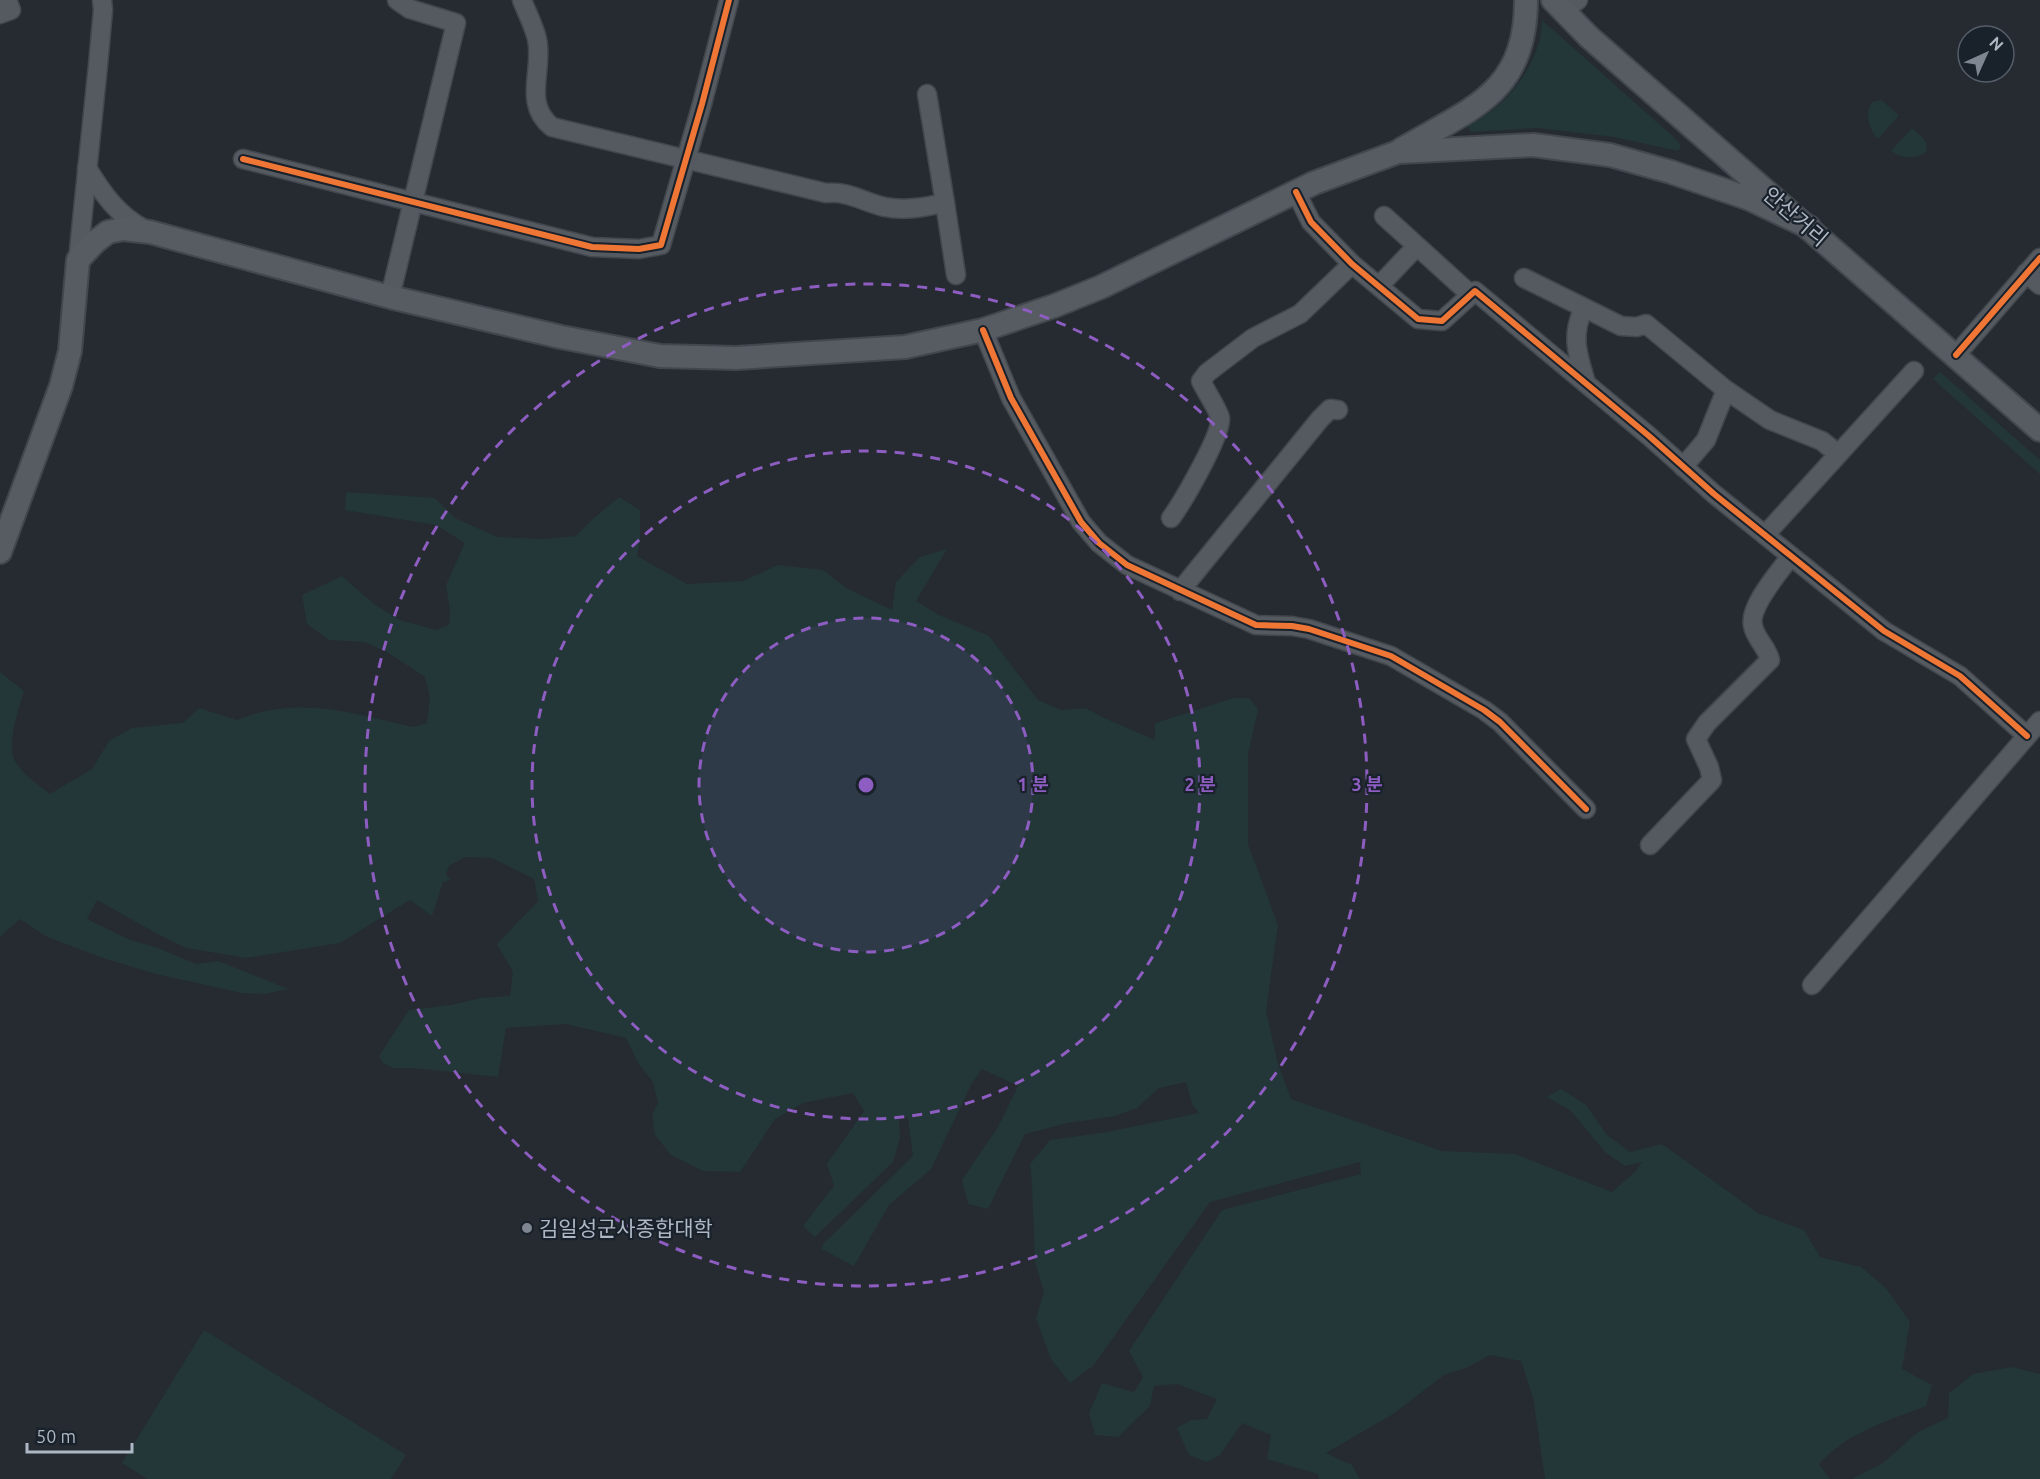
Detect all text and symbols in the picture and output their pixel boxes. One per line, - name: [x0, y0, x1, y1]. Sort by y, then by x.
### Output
- north arrow: [1956, 24, 2016, 84]
- text: N: [1986, 33, 2007, 54]
- street label: 안산거리: [1759, 182, 1833, 250]
- text: 1 분: [1018, 774, 1049, 794]
- text: 2 분: [1185, 774, 1216, 794]
- text: 3 분: [1352, 774, 1383, 794]
- centre of rings: [856, 775, 876, 795]
- place label: 김일성군사종합대학: [539, 1216, 713, 1240]
- marker: 김일성군사종합대학: [520, 1221, 534, 1235]
- scale bar: [27, 1416, 132, 1454]
- text: 50 m: [36, 1426, 76, 1446]

